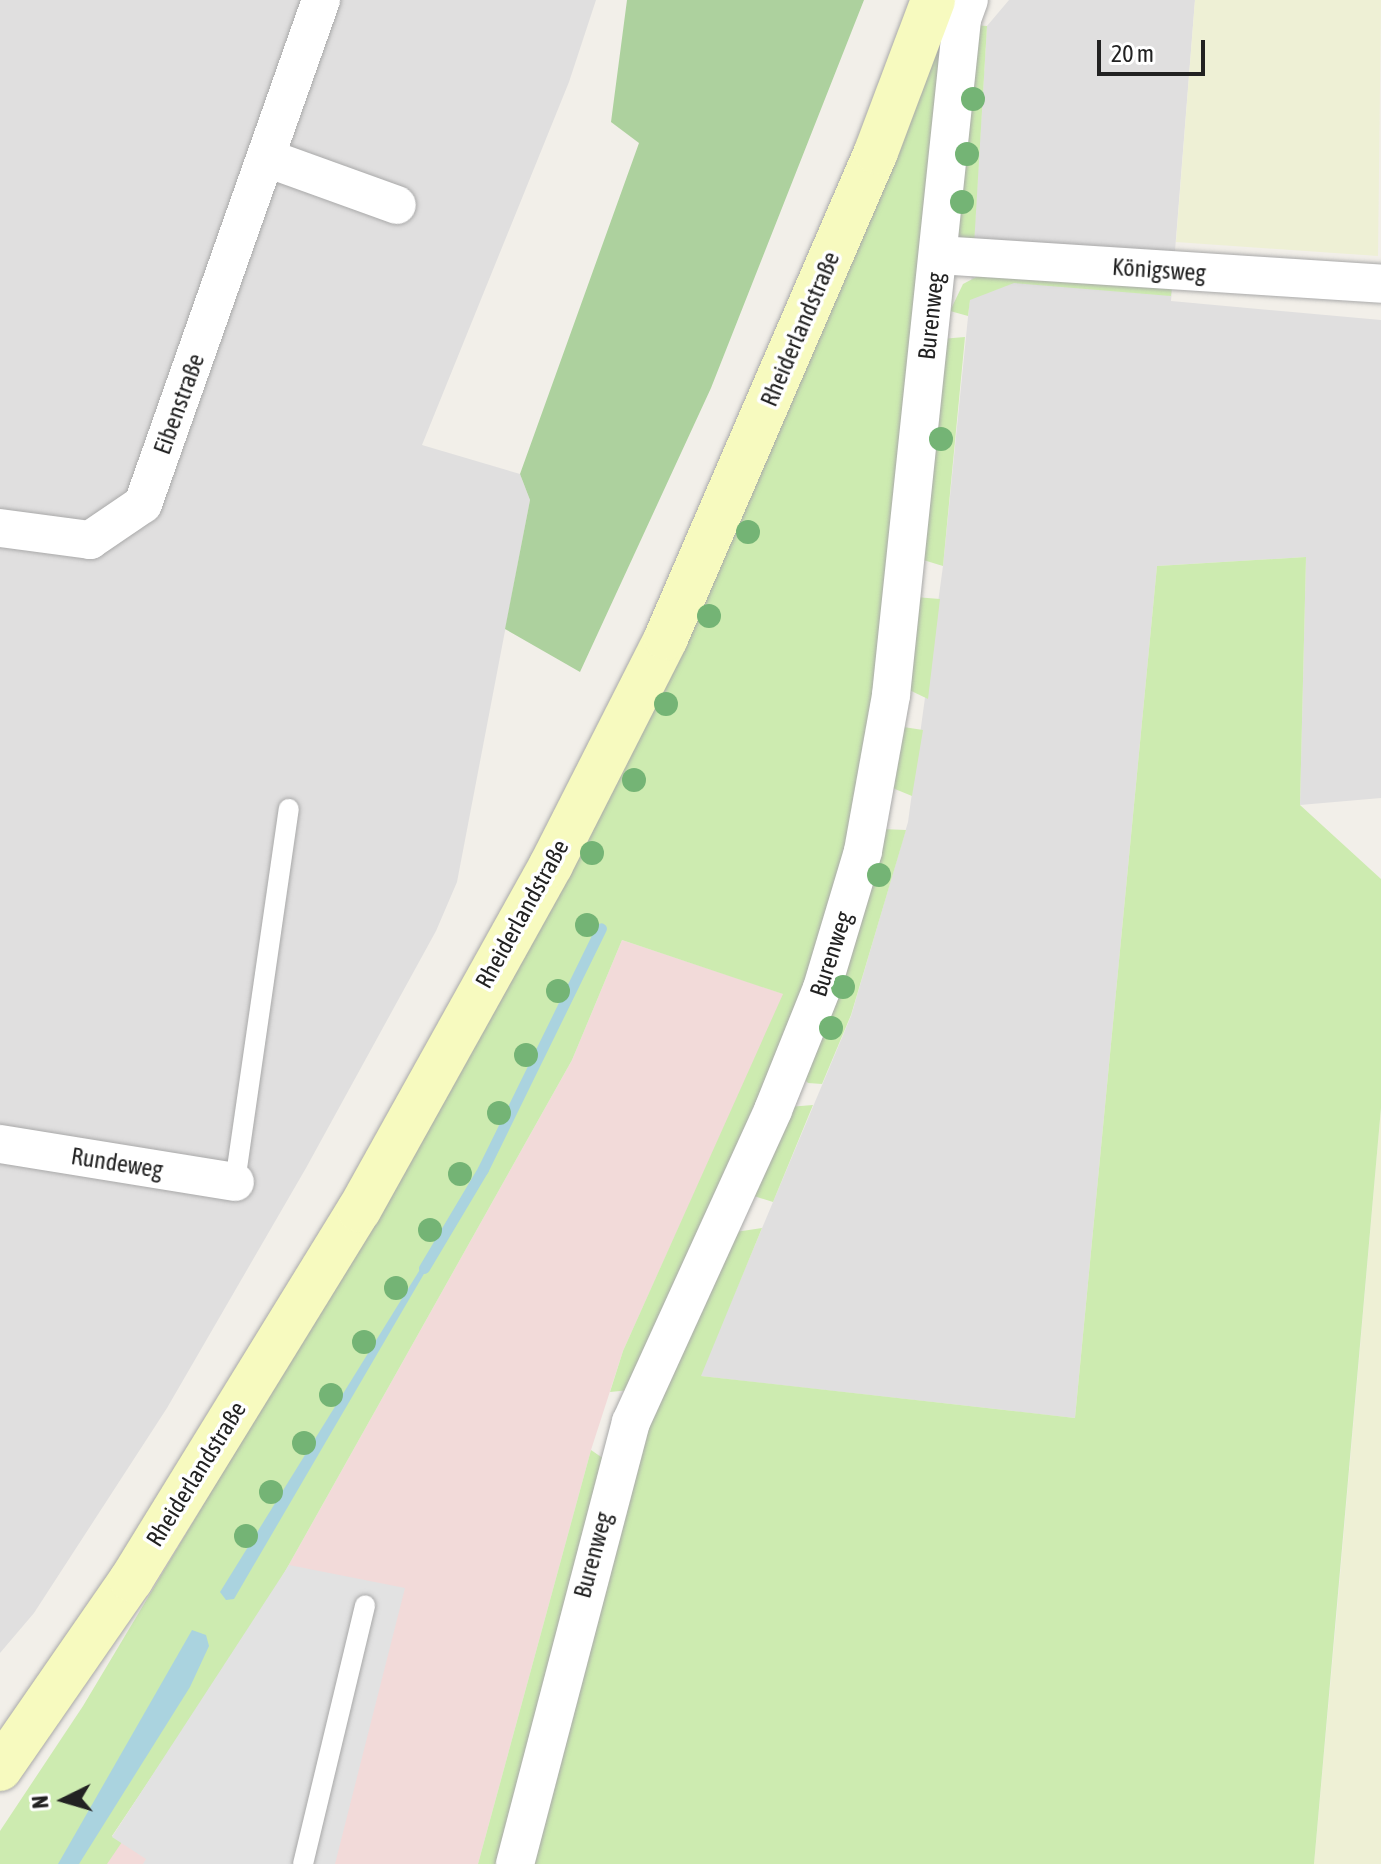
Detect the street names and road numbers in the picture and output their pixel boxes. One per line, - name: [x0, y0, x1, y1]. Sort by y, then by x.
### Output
- street label: Rheiderlandstraße: [754, 247, 846, 411]
- street label: Königsweg: [1111, 252, 1207, 288]
- street label: Burenweg: [912, 271, 950, 361]
- street label: Eibenstraße: [148, 350, 210, 458]
- street label: Rheiderlandstraße: [469, 835, 575, 993]
- street label: Burenweg: [804, 908, 858, 1000]
- street label: Rundeweg: [69, 1142, 165, 1184]
- street label: Rheiderlandstraße: [140, 1396, 252, 1552]
- street label: Burenweg: [568, 1509, 618, 1601]

